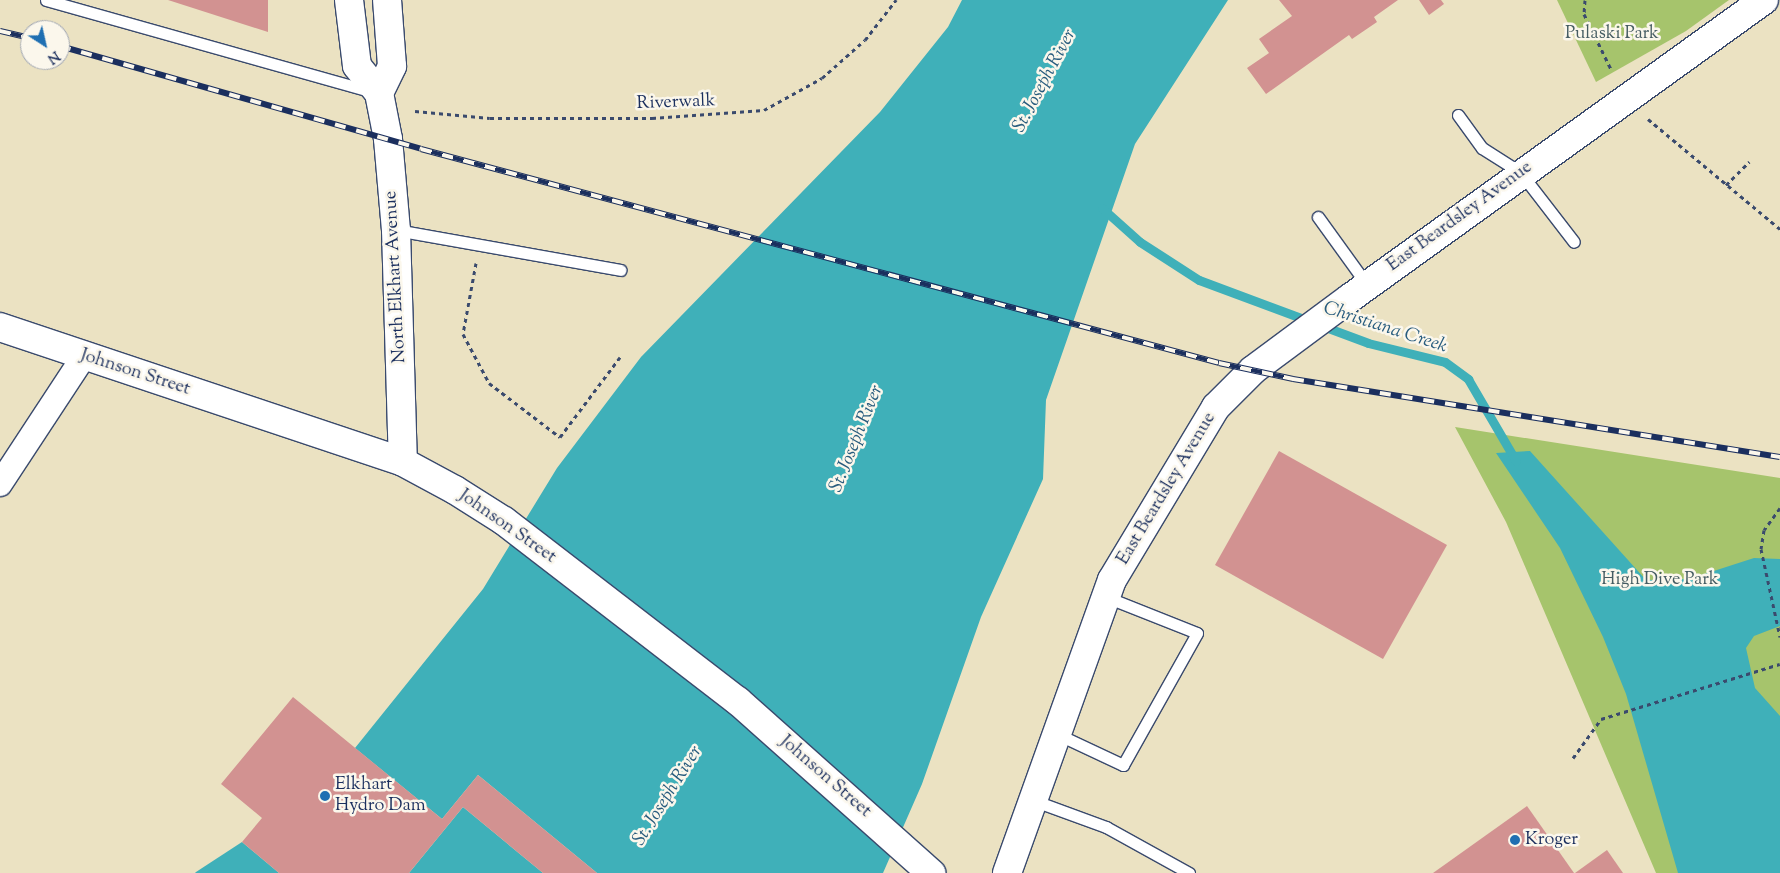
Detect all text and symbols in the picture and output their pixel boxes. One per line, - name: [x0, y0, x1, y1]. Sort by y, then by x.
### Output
- north arrow: [20, 20, 70, 70]
- park label: Pulaski Park: [1565, 23, 1659, 45]
- water label: St. Joseph River: [1008, 26, 1082, 136]
- text: N: [43, 45, 63, 68]
- street label: Riverwalk: [636, 91, 716, 115]
- street label: East Beardsley Avenue: [1383, 157, 1537, 277]
- street label: North Elkhart Avenue: [381, 190, 411, 364]
- water label: Christiana Creek: [1320, 297, 1450, 359]
- street label: Johnson Street: [77, 345, 193, 401]
- water label: St. Joseph River: [825, 382, 889, 496]
- street label: East Beardsley Avenue: [1113, 409, 1221, 569]
- street label: Johnson Street: [454, 485, 560, 569]
- park label: High Dive Park: [1601, 569, 1719, 591]
- street label: Johnson Street: [775, 731, 875, 823]
- water label: St. Joseph River: [628, 742, 708, 850]
- place label: Elkhart Hydro Dam: [335, 775, 426, 818]
- marker: Elkhart Hydro Dam: [319, 790, 331, 802]
- place label: Kroger: [1525, 829, 1578, 851]
- marker: Kroger: [1509, 834, 1521, 846]

